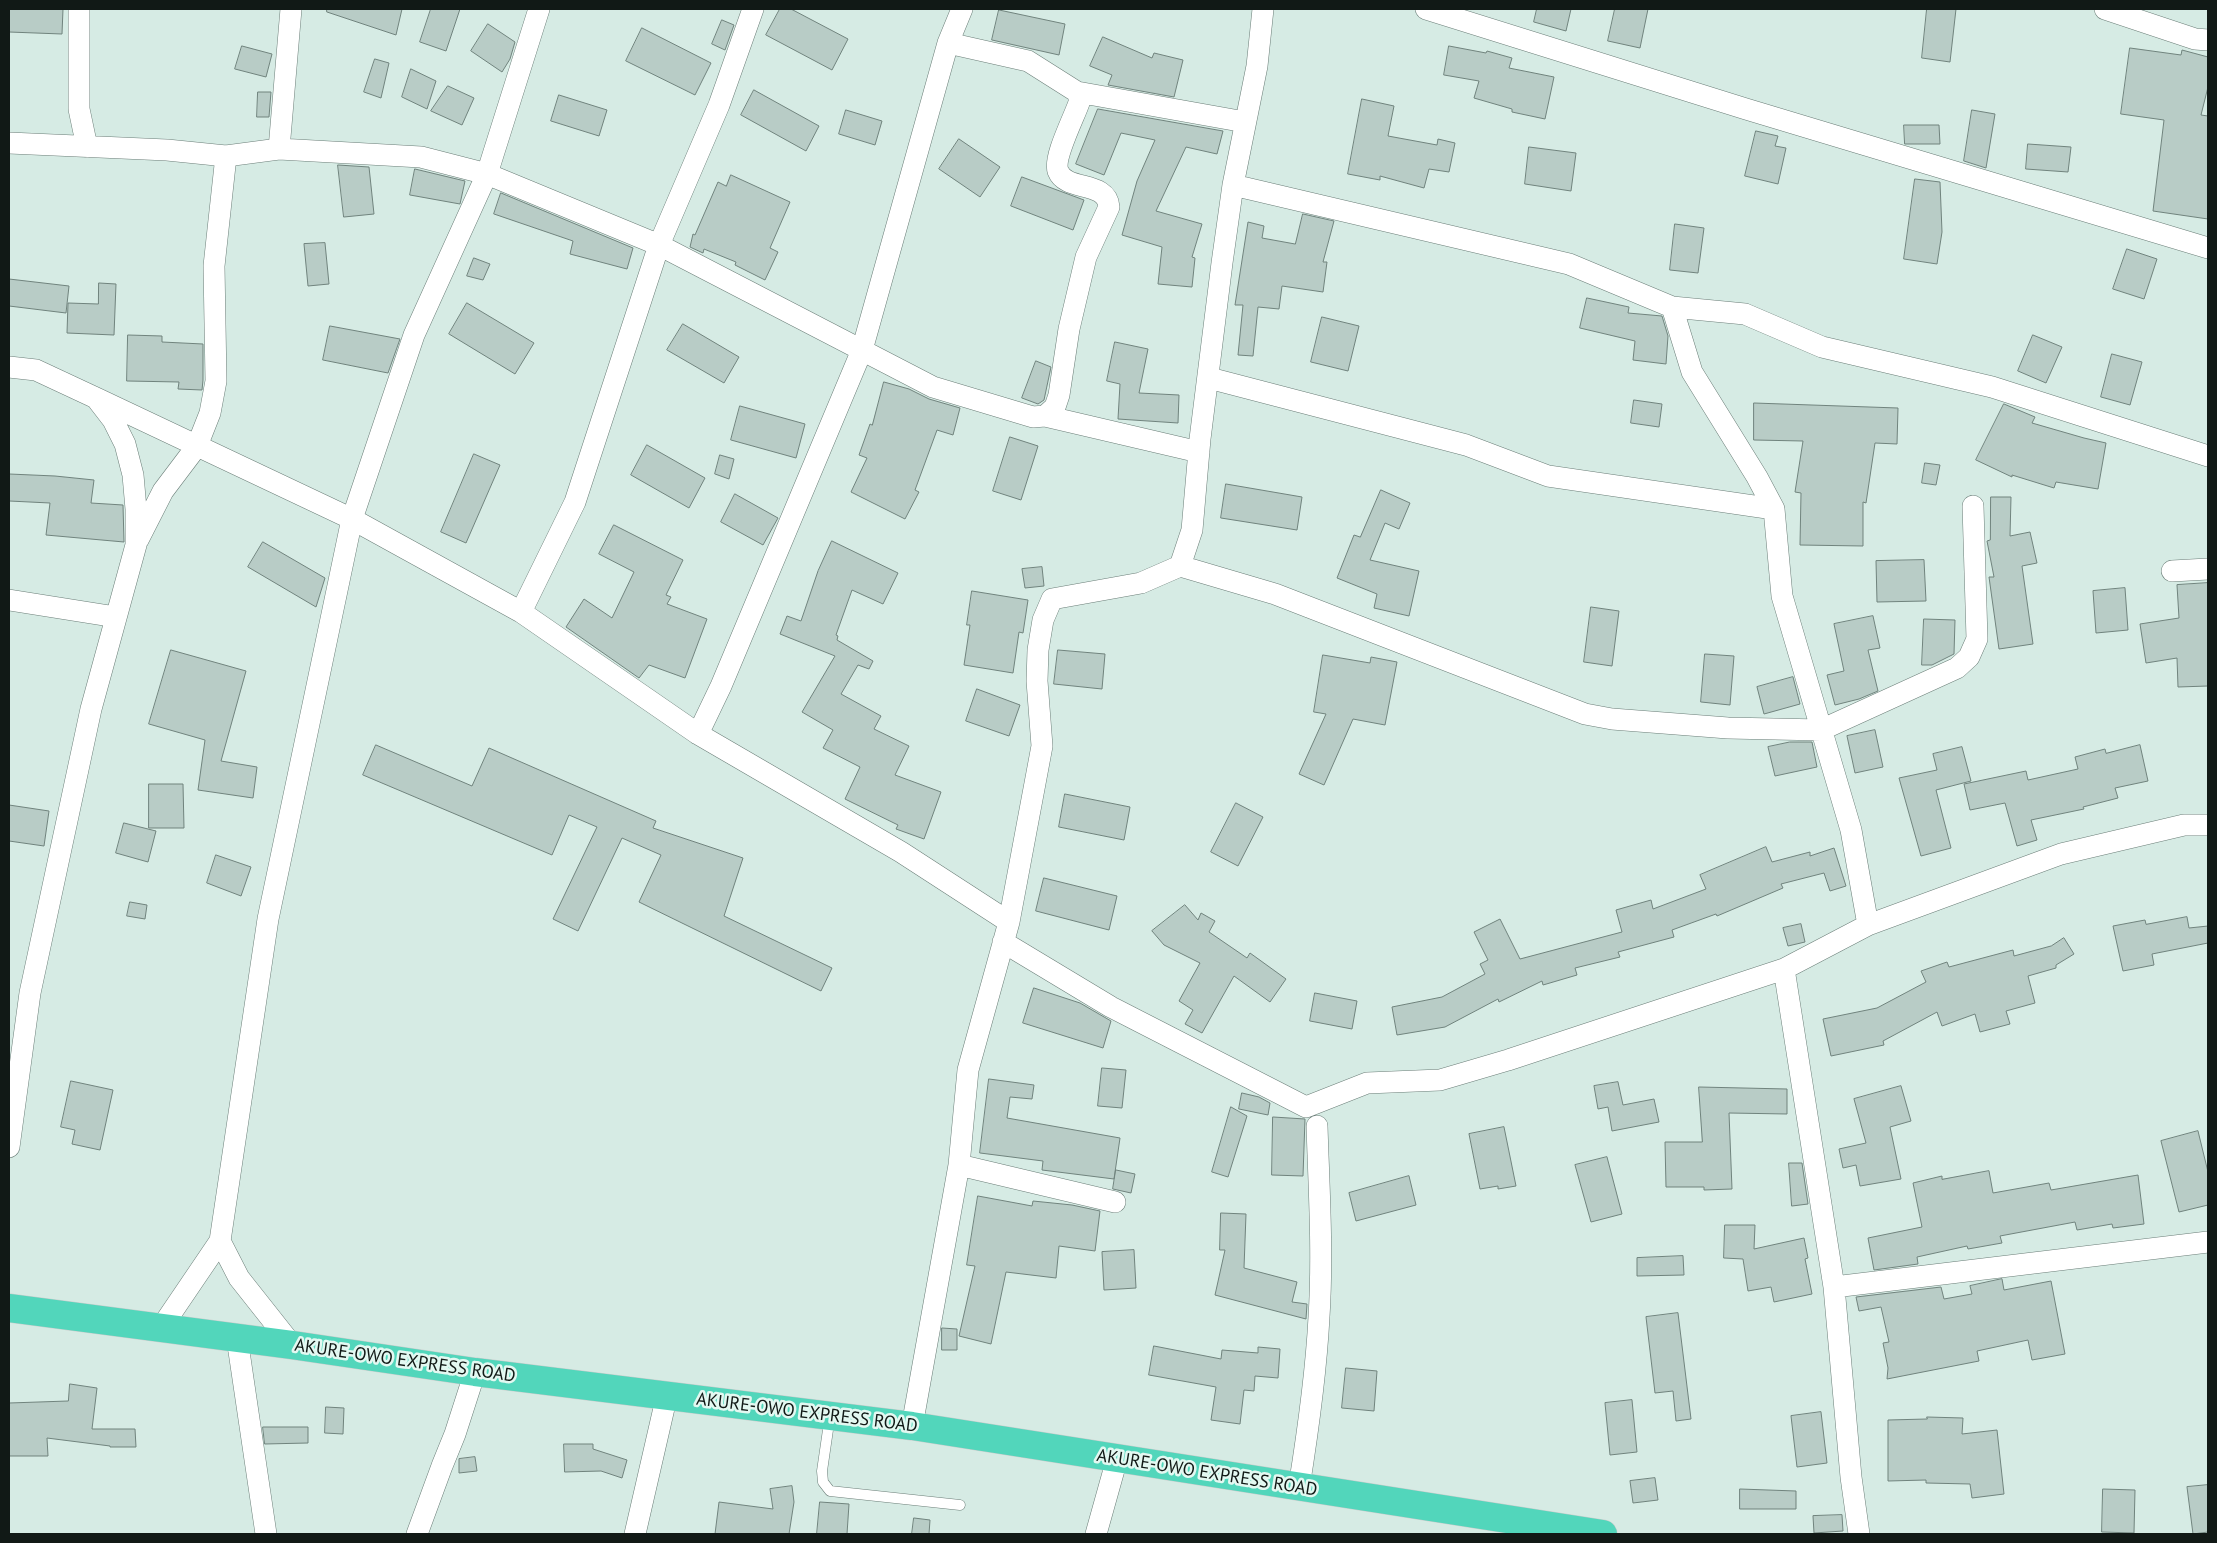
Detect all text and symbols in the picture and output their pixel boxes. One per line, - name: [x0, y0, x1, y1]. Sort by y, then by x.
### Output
- street label: AKURE-OWO EXPRESS ROAD: [293, 1335, 517, 1387]
- street label: AKURE-OWO EXPRESS ROAD: [695, 1389, 919, 1437]
- street label: AKURE-OWO EXPRESS ROAD: [1095, 1445, 1319, 1501]

